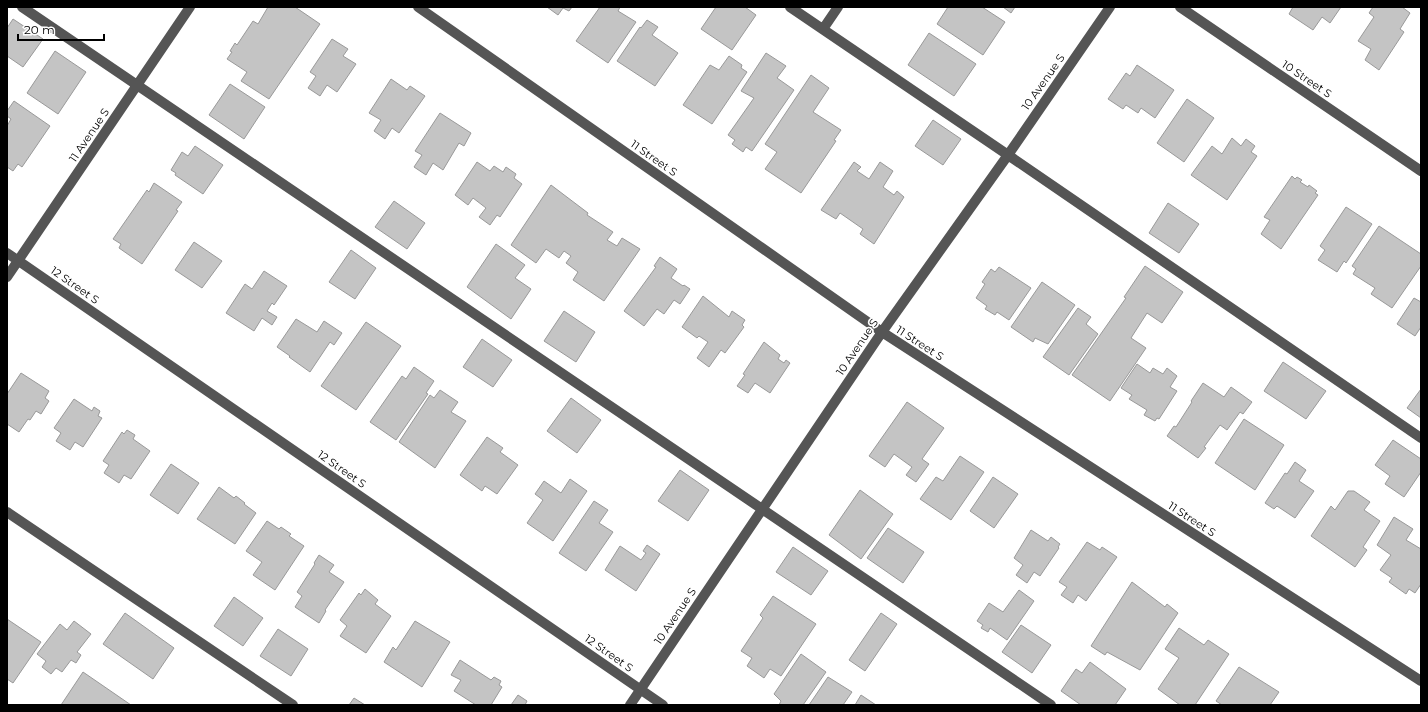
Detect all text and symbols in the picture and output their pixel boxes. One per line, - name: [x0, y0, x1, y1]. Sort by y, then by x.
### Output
- scale bar: [18, 16, 104, 42]
- text: 20 m: [24, 22, 55, 37]
- street label: 10 Avenue S: [1019, 51, 1068, 113]
- street label: 10 Street S: [1279, 57, 1335, 101]
- street label: 11 Avenue S: [66, 105, 112, 165]
- street label: 11 Street S: [628, 137, 680, 179]
- street label: 12 Street S: [48, 263, 102, 307]
- street label: 10 Avenue S: [833, 316, 881, 378]
- street label: 11 Street S: [894, 322, 947, 364]
- street label: 12 Street S: [315, 447, 369, 491]
- street label: 11 Street S: [1166, 498, 1219, 540]
- street label: 10 Avenue S: [651, 585, 699, 647]
- street label: 12 Street S: [582, 631, 636, 675]

